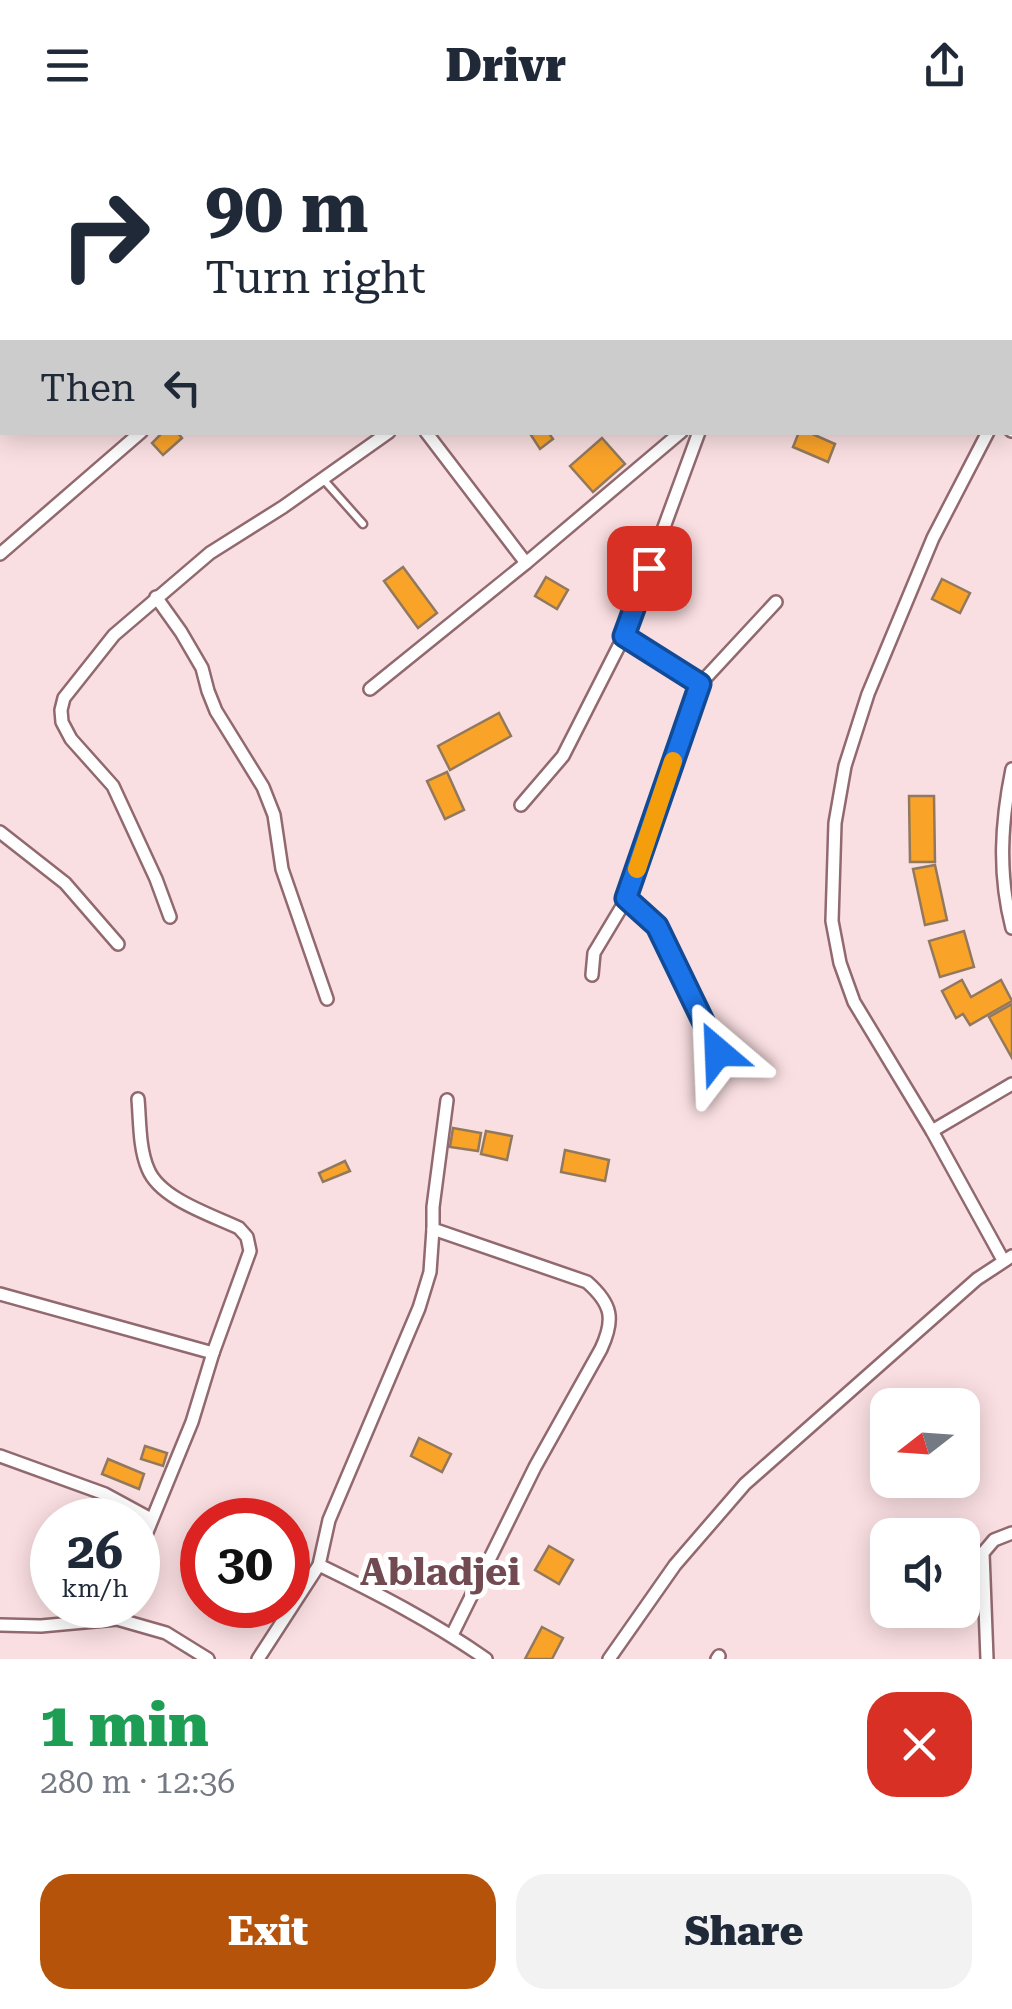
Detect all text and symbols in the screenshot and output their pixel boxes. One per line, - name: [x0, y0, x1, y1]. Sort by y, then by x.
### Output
- icon: menu: [40, 38, 95, 93]
- icon: share: [917, 38, 972, 93]
- text: Drivr: [446, 39, 566, 92]
- text: 90 m: [205, 167, 369, 249]
- icon: right: [40, 170, 170, 300]
- text: Turn right: [205, 251, 426, 304]
- icon: left: [155, 360, 210, 415]
- text: Then: [40, 366, 135, 410]
- pin: [607, 526, 692, 611]
- icon: arrive: [622, 541, 677, 596]
- position arrow: [666, 1000, 770, 1104]
- north arrow: [870, 1388, 980, 1498]
- map controls: [870, 1388, 980, 1628]
- speed limit sign: 30: [180, 1498, 310, 1628]
- button: sound: [870, 1518, 980, 1628]
- text: 26: [67, 1522, 123, 1580]
- district label: Abladjei: [360, 1550, 520, 1595]
- text: km/h: [62, 1574, 128, 1603]
- text: 1 min: [40, 1690, 209, 1761]
- button: close: [867, 1692, 972, 1797]
- text: 280 m · 12:36: [40, 1763, 235, 1801]
- button: Exit: [40, 1874, 496, 1989]
- button: Share: [516, 1874, 972, 1989]

